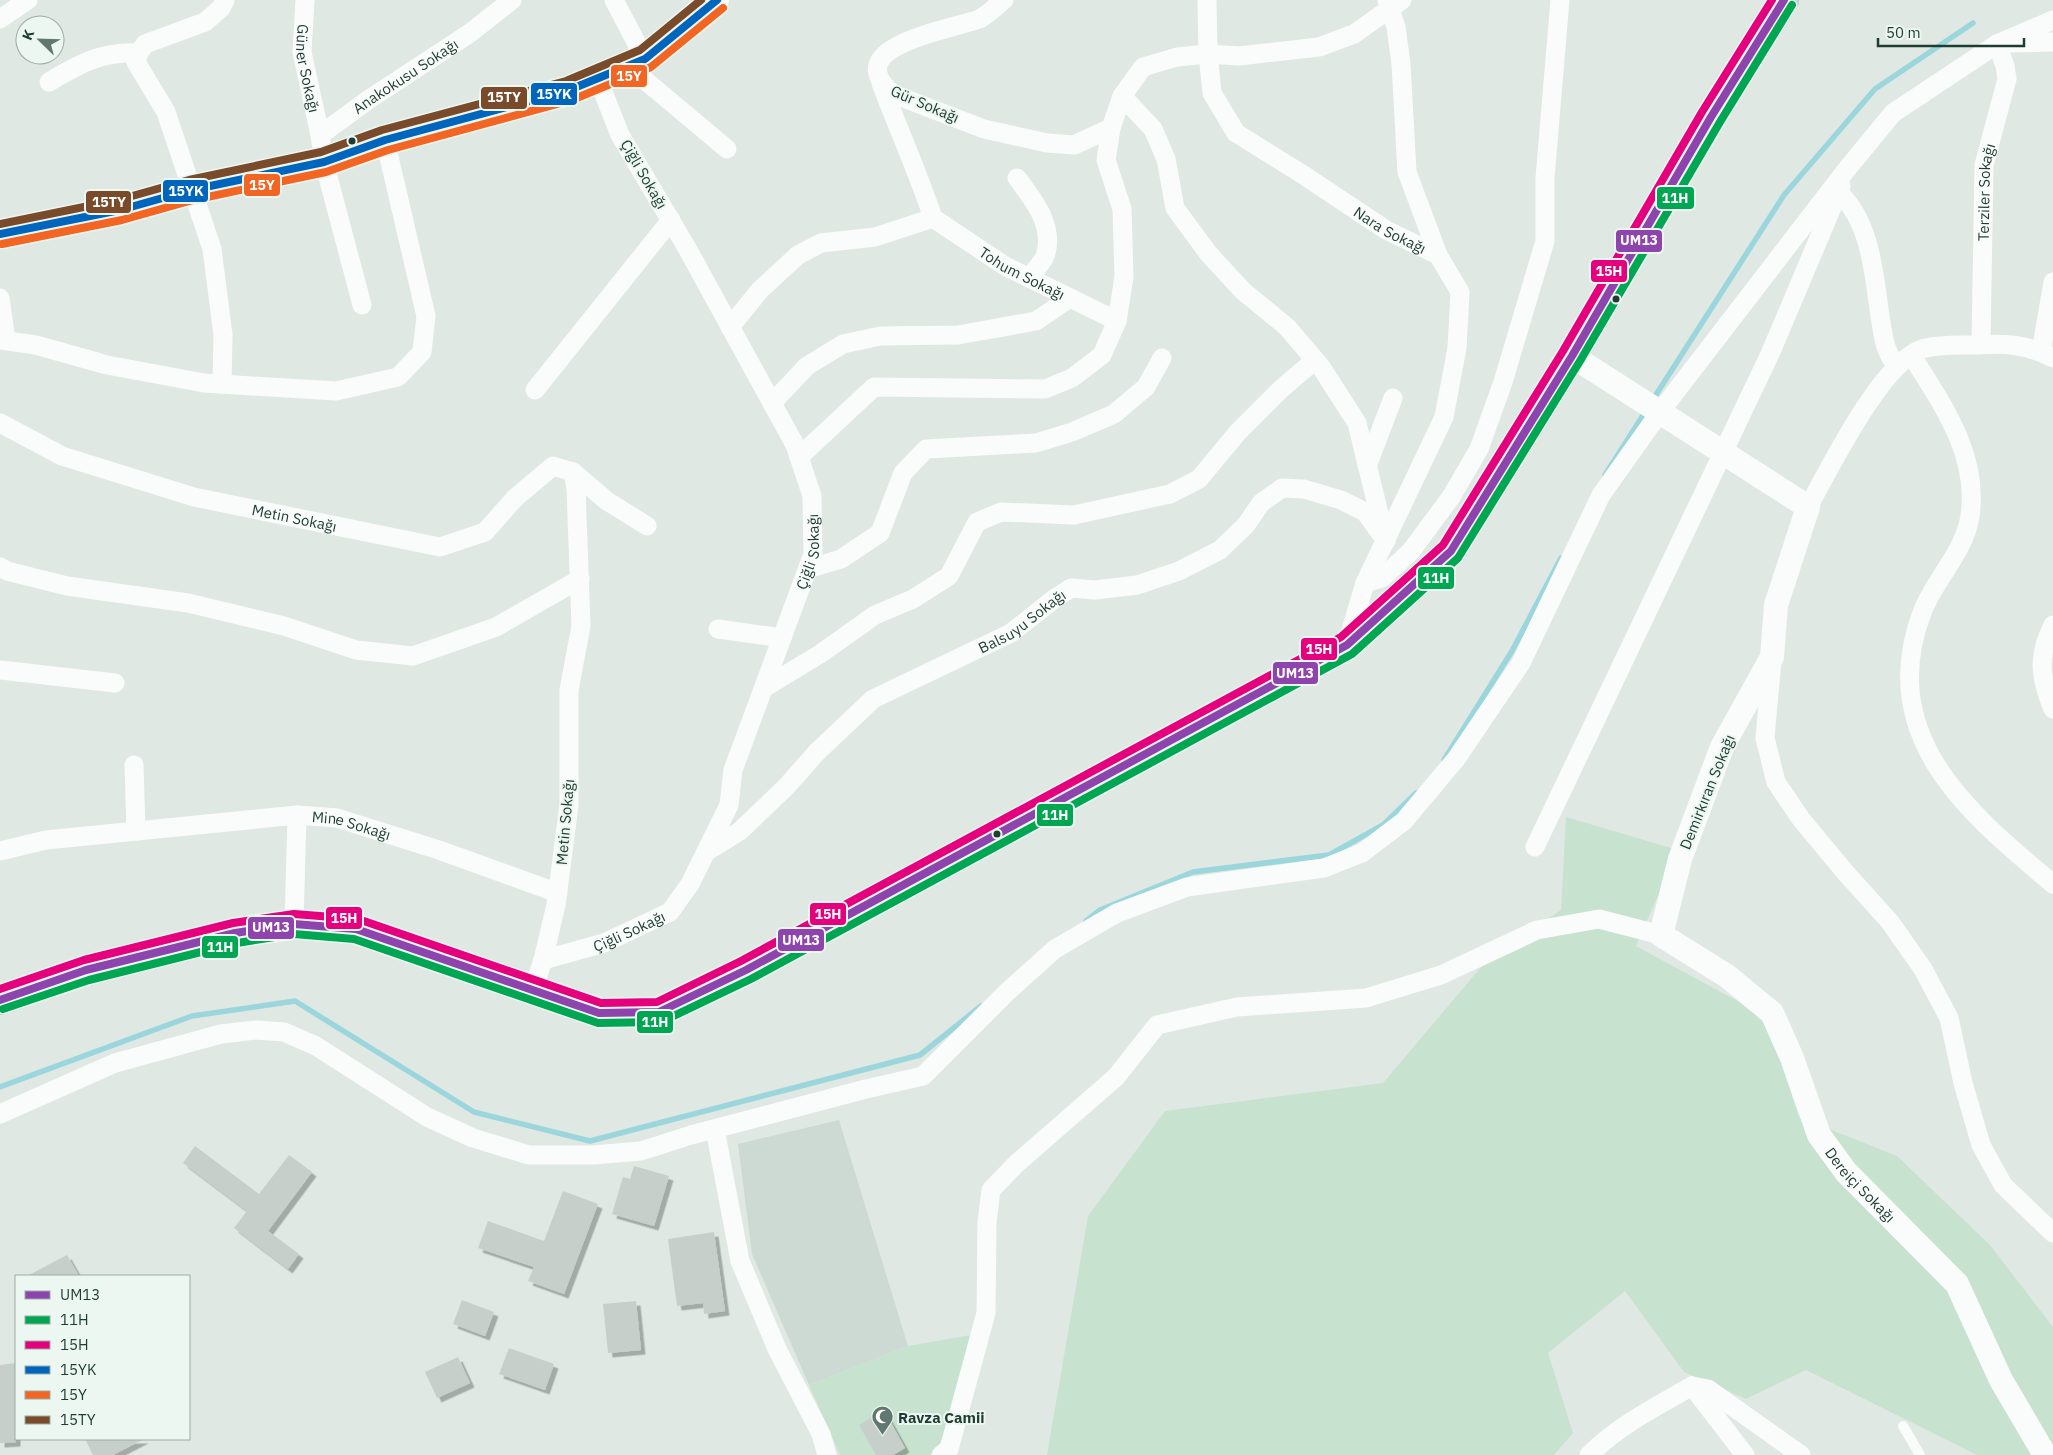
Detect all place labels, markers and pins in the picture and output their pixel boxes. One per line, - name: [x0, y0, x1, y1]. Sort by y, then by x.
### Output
- unlabelled marker: [347, 136, 357, 146]
- unlabelled marker: [1611, 294, 1621, 304]
- unlabelled marker: [992, 829, 1002, 839]
- mosque icon: Ravza Camii: [870, 1405, 894, 1436]
- place label: Ravza Camii: [898, 1408, 985, 1427]

